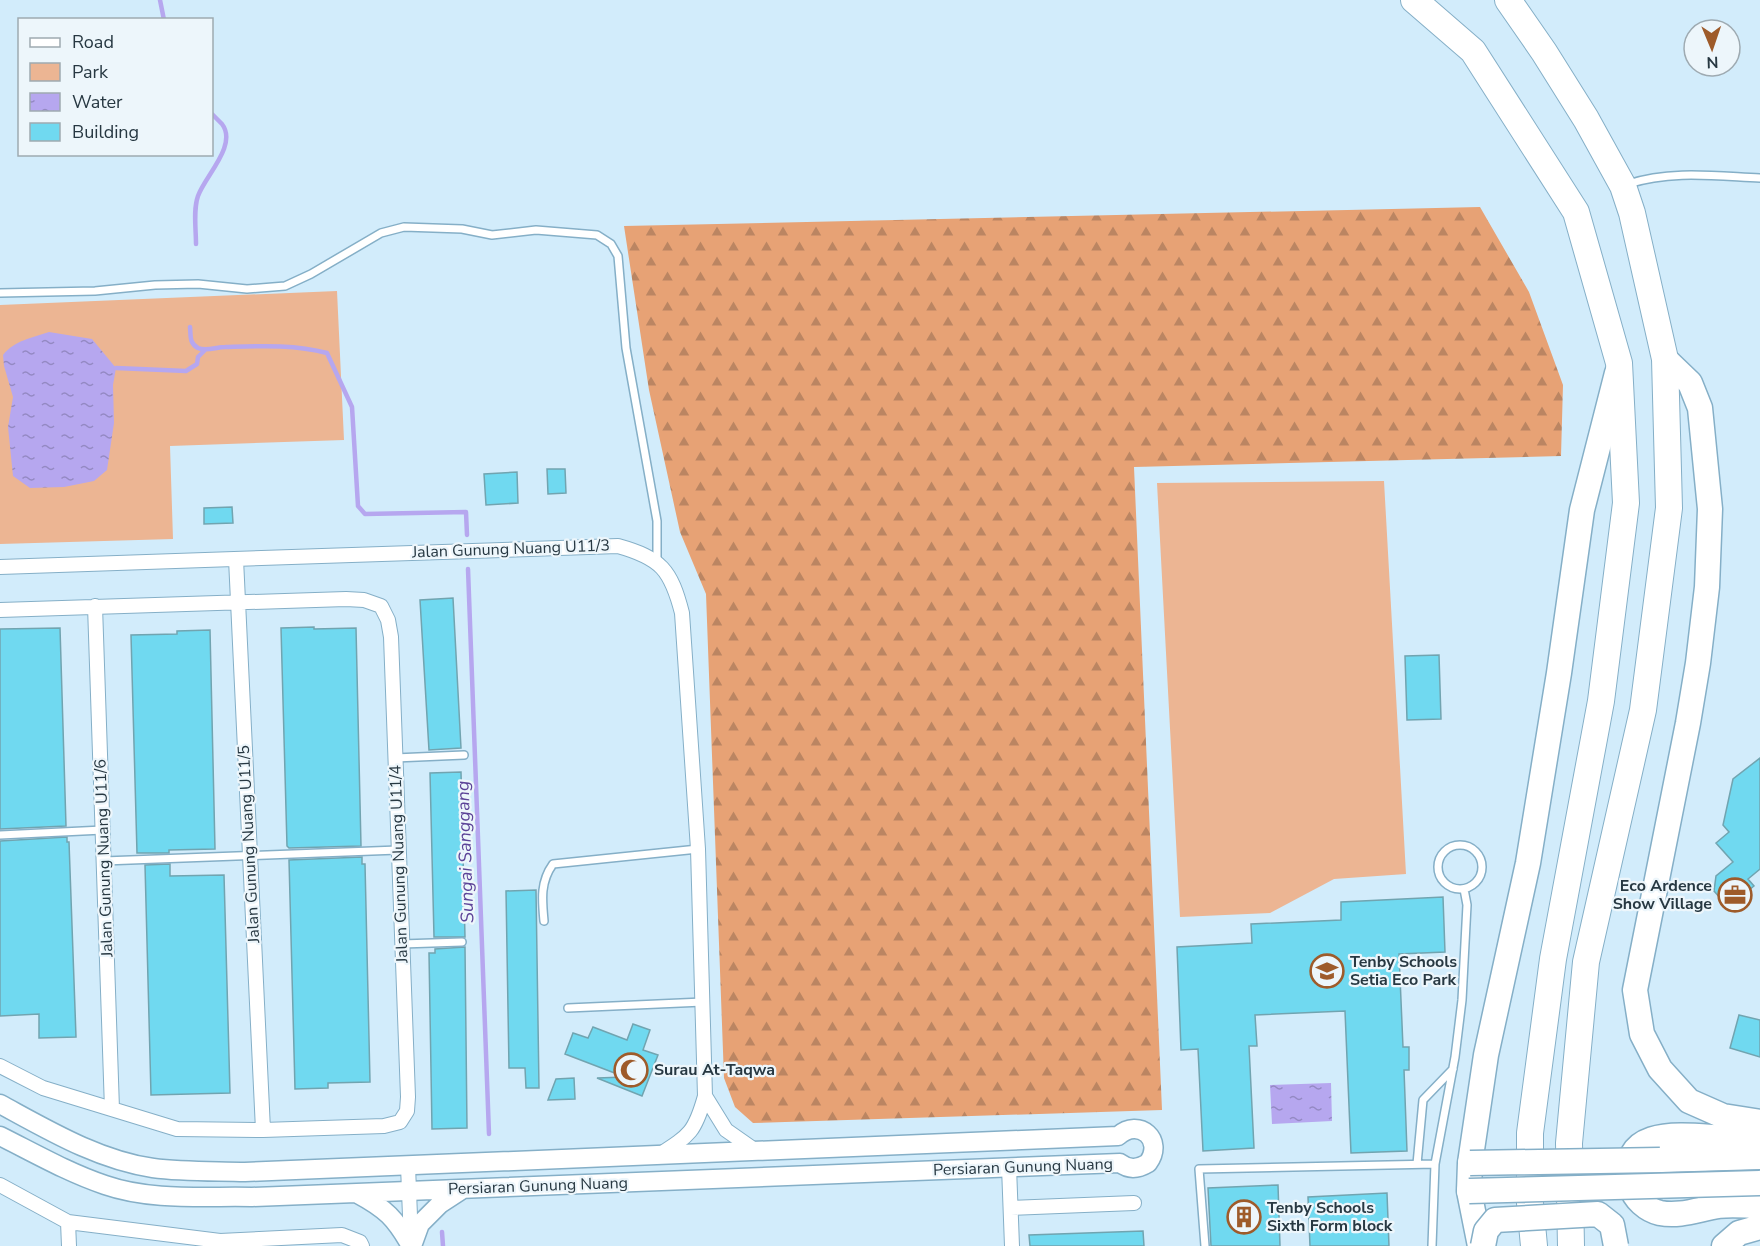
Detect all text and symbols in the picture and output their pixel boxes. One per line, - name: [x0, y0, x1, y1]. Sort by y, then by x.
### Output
- legend: [18, 18, 213, 156]
- north arrow: [1682, 18, 1742, 78]
- text: Road: [72, 30, 114, 54]
- text: N: [1706, 51, 1719, 73]
- text: Park: [72, 60, 109, 84]
- text: Water: [72, 90, 123, 114]
- text: Building: [72, 120, 139, 144]
- street label: Jalan Gunung Nuang U11/3: [411, 535, 610, 563]
- street label: Jalan Gunung Nuang U11/5: [233, 744, 265, 945]
- street label: Jalan Gunung Nuang U11/6: [90, 759, 118, 958]
- street label: Jalan Gunung Nuang U11/4: [385, 764, 413, 964]
- water label: Sungai Sanggang: [451, 780, 479, 924]
- place label: Eco Ardence Show Village: [1613, 875, 1712, 915]
- office icon: Eco Ardence Show Village: [1717, 877, 1753, 913]
- place label: Tenby Schools Setia Eco Park: [1350, 951, 1457, 991]
- school or university icon: Tenby Schools Setia Eco Park: [1309, 953, 1345, 989]
- mosque icon: Surau At-Taqwa: [613, 1052, 649, 1088]
- place label: Surau At-Taqwa: [654, 1059, 775, 1081]
- street label: Persiaran Gunung Nuang: [933, 1153, 1113, 1181]
- street label: Persiaran Gunung Nuang: [448, 1172, 628, 1200]
- place label: Tenby Schools Sixth Form block: [1267, 1197, 1393, 1237]
- building icon: Tenby Schools Sixth Form block: [1226, 1199, 1262, 1235]

